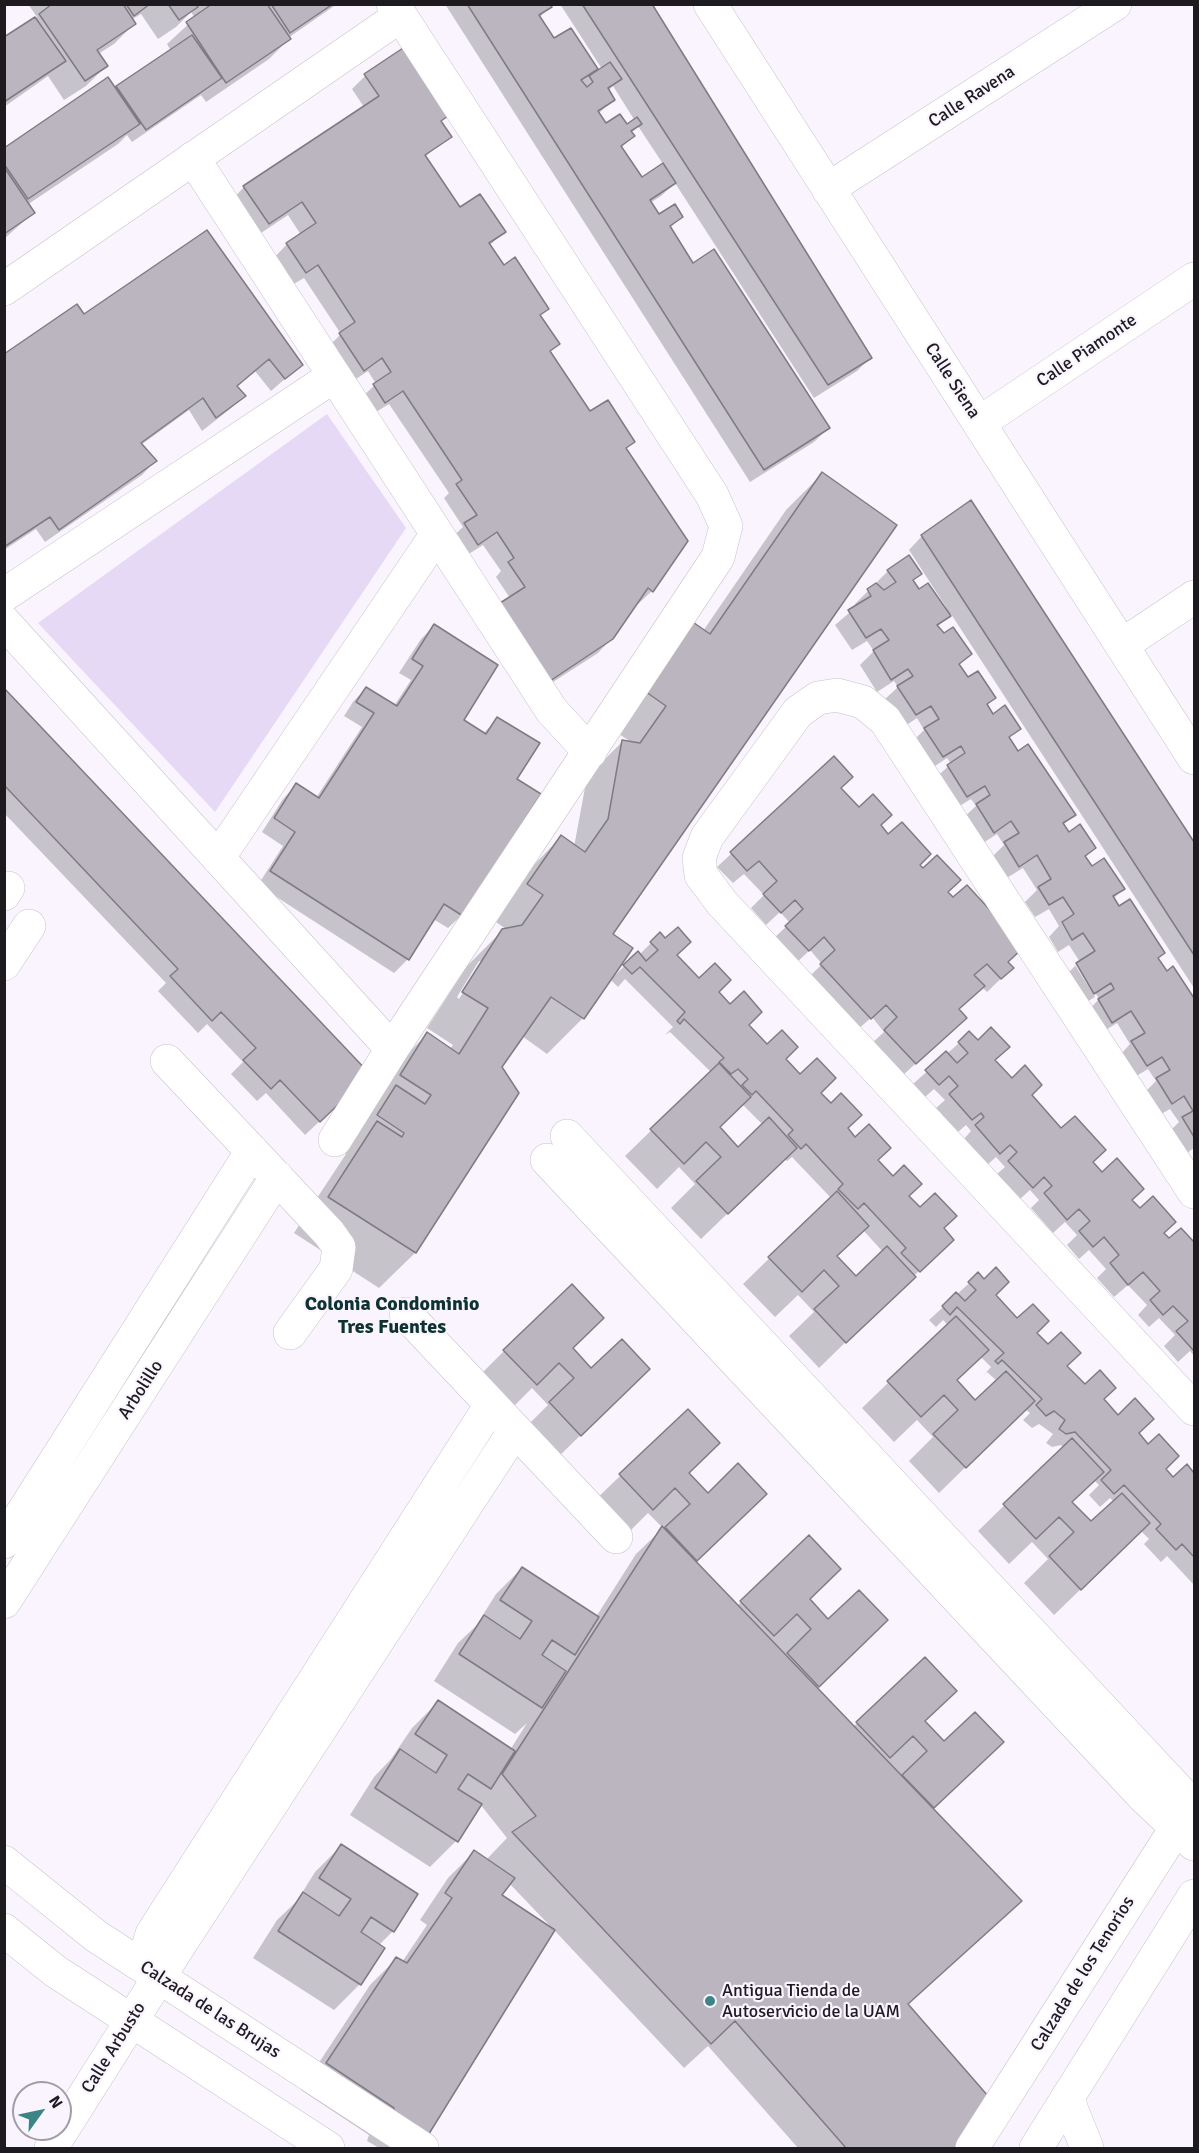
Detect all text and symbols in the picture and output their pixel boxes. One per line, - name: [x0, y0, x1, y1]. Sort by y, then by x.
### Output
- street label: Calle Ravena: [925, 61, 1019, 133]
- street label: Calle Piamonte: [1033, 310, 1141, 392]
- street label: Calle Siena: [920, 339, 984, 423]
- district label: Colonia Condominio Tres Fuentes: [305, 1293, 479, 1340]
- street label: Arbolillo: [114, 1356, 168, 1424]
- street label: Calzada de los Tenorios: [1027, 1893, 1139, 2055]
- street label: Calzada de las Brujas: [136, 1957, 284, 2063]
- place label: Antigua Tienda de Autoservicio de la UAM: [722, 1980, 900, 2022]
- marker: Antigua Tienda de Autoservicio de la UAM: [703, 1994, 717, 2008]
- street label: Calle Arbusto: [77, 1998, 151, 2098]
- north arrow: [12, 2081, 72, 2141]
- text: N: [44, 2092, 67, 2112]

